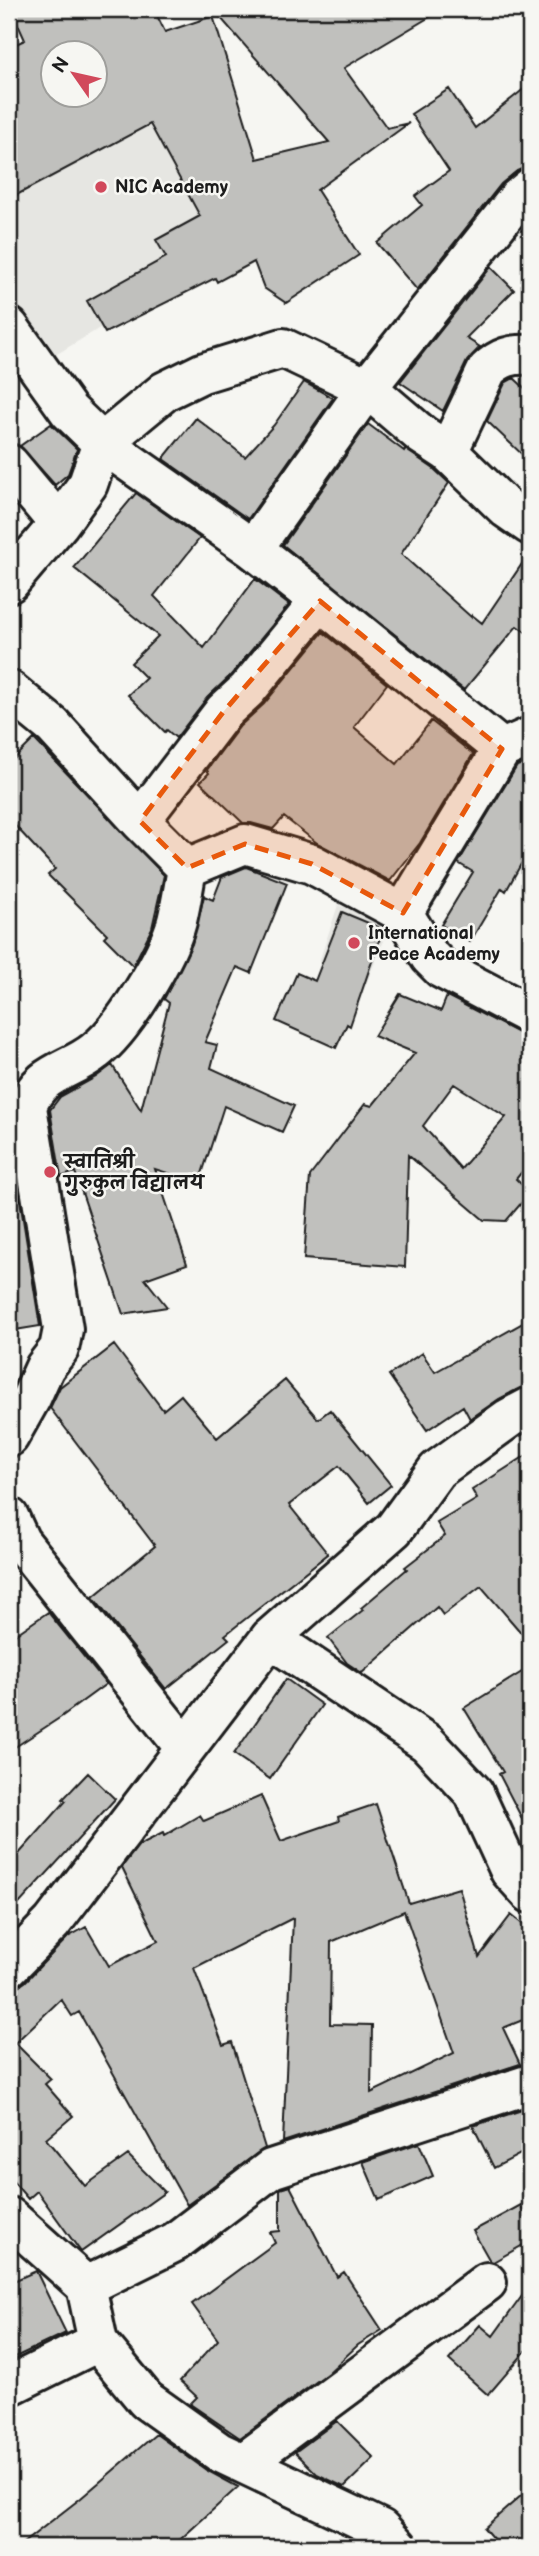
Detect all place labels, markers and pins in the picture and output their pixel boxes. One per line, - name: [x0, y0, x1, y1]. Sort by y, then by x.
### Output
- place label: NIC Academy: [115, 177, 229, 198]
- marker: NIC Academy: [93, 179, 109, 195]
- place label: International Peace Academy: [368, 923, 501, 965]
- marker: International Peace Academy: [346, 935, 362, 951]
- place label: स्वातिश्री गुरुकुल विद्यालय: [62, 1147, 205, 1197]
- marker: स्वातिश्री गुरुकुल विद्यालय: [42, 1164, 58, 1180]

